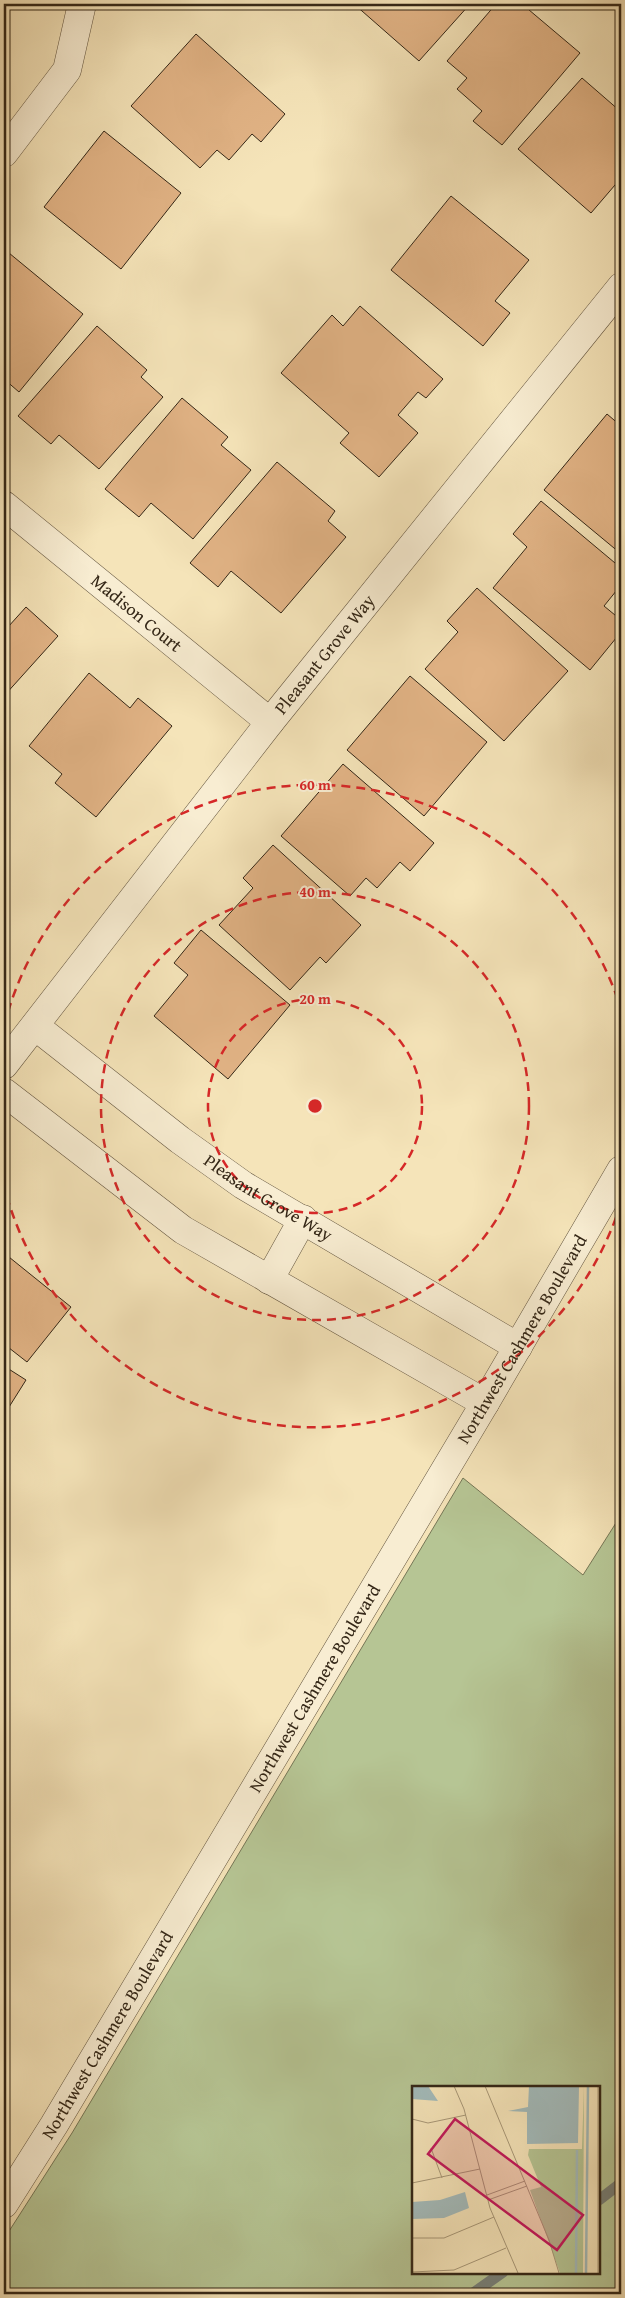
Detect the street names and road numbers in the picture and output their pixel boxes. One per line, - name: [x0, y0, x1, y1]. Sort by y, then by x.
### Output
- street label: Madison Court: [85, 567, 189, 659]
- street label: Pleasant Grove Way: [267, 588, 381, 720]
- street label: Pleasant Grove Way: [198, 1147, 338, 1248]
- street label: Northwest Cashmere Boulevard: [450, 1229, 594, 1449]
- street label: Northwest Cashmere Boulevard: [242, 1579, 387, 1797]
- street label: Northwest Cashmere Boulevard: [34, 1925, 180, 2144]

